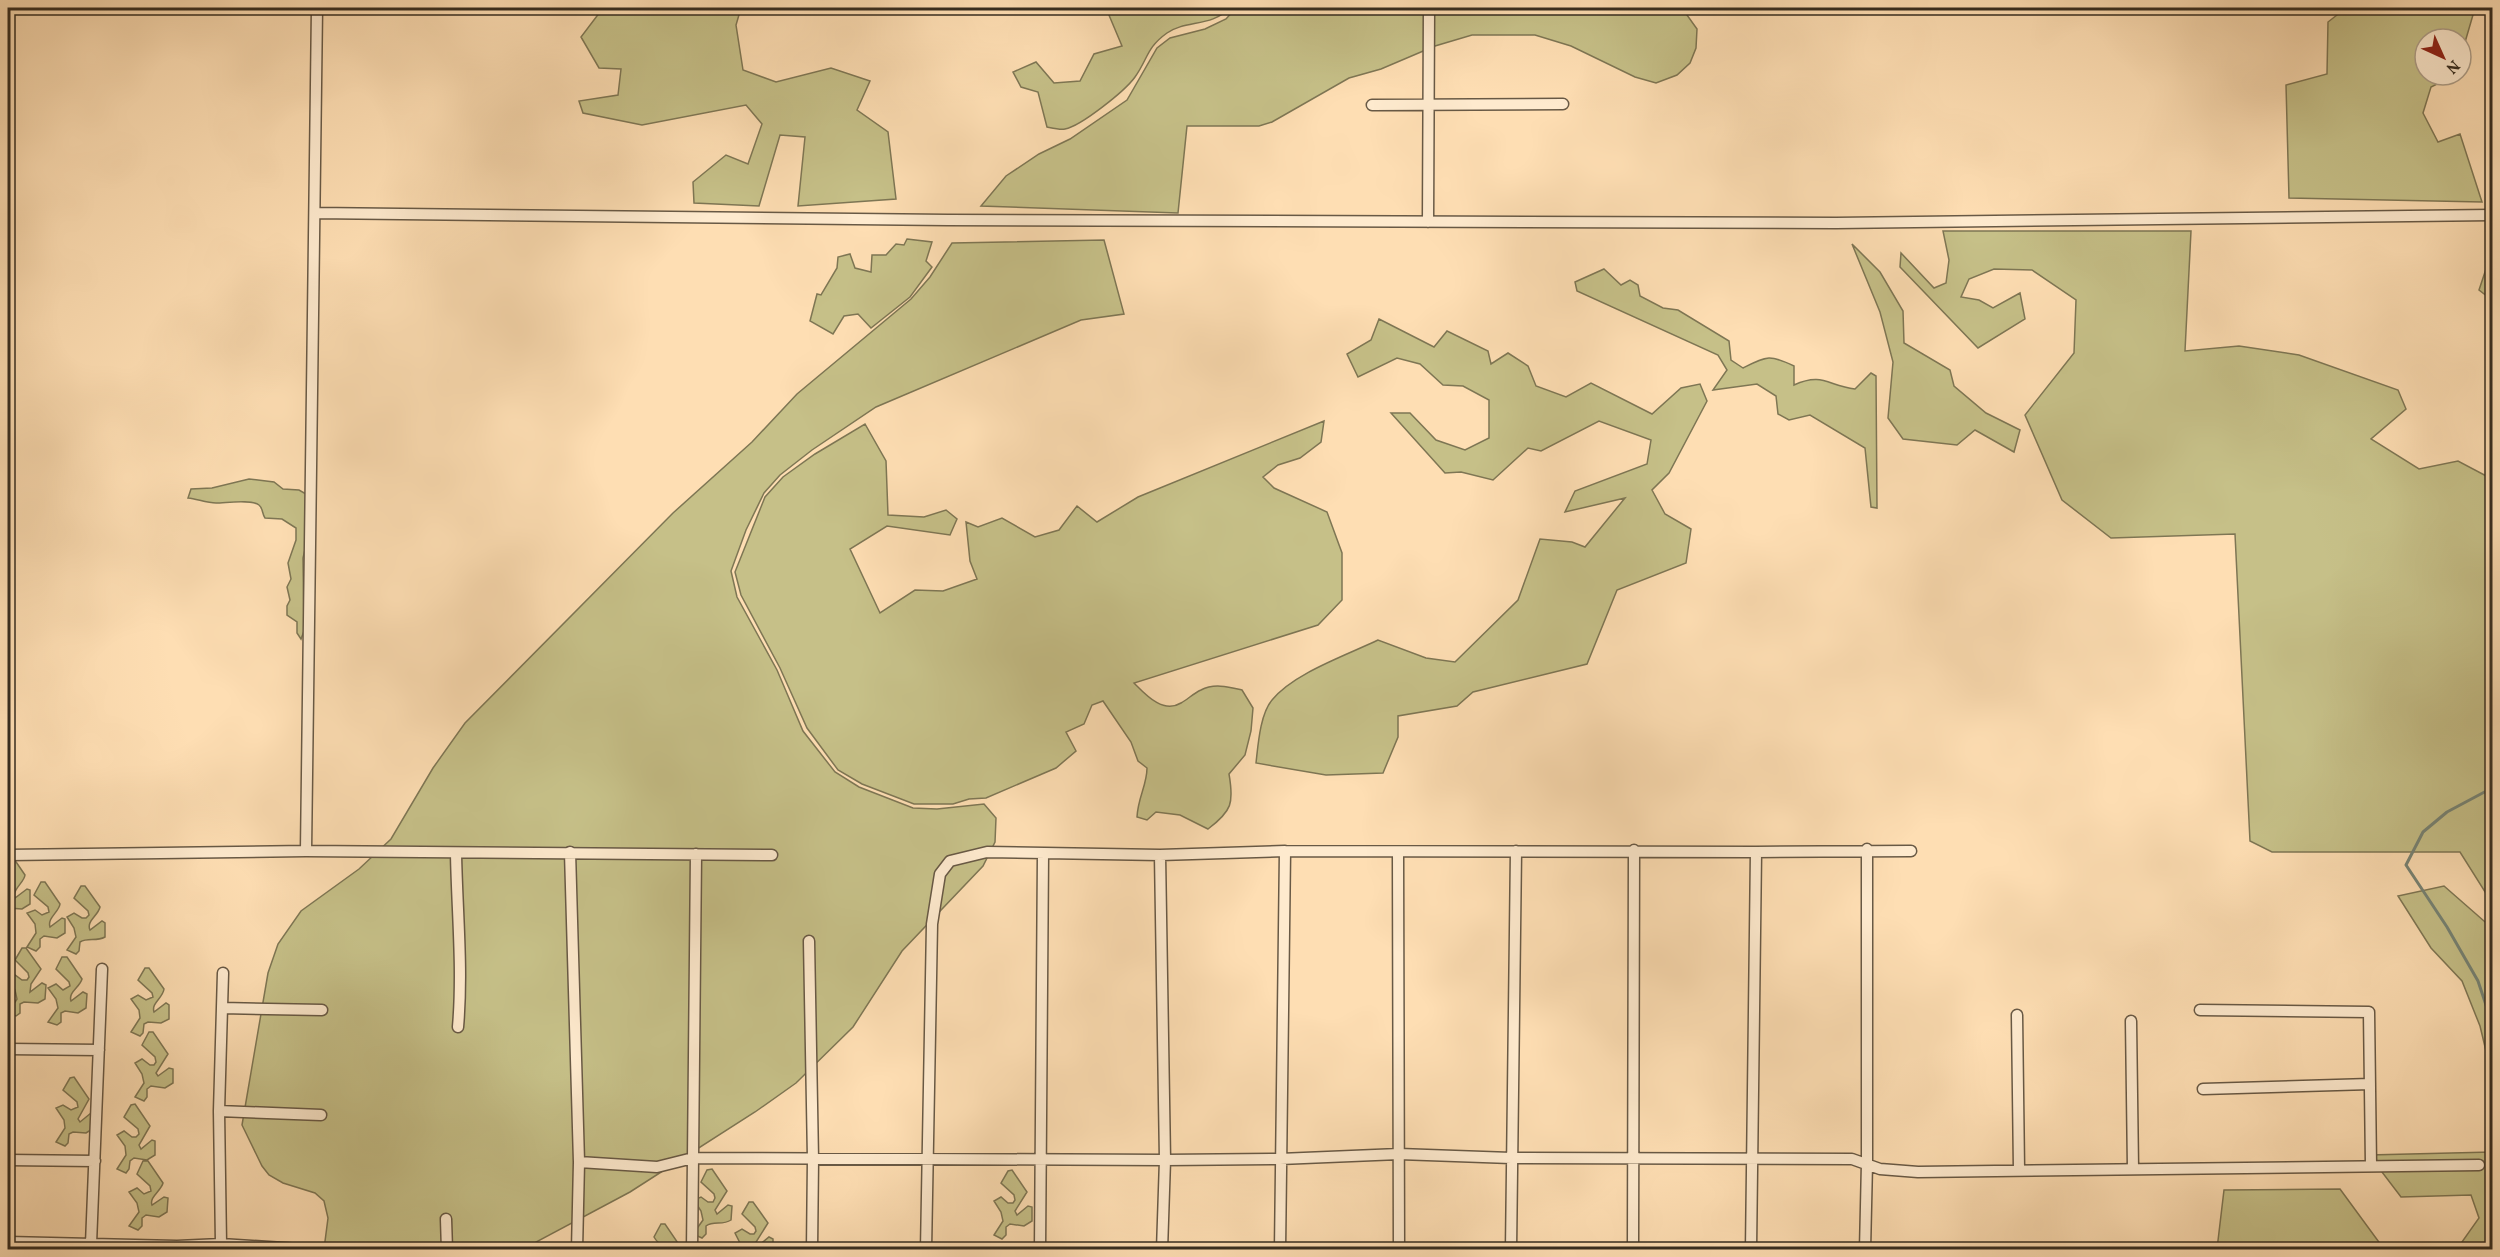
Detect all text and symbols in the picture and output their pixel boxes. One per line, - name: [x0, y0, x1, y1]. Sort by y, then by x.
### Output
- north arrow: [2413, 27, 2473, 87]
- text: N: [2440, 54, 2464, 78]

